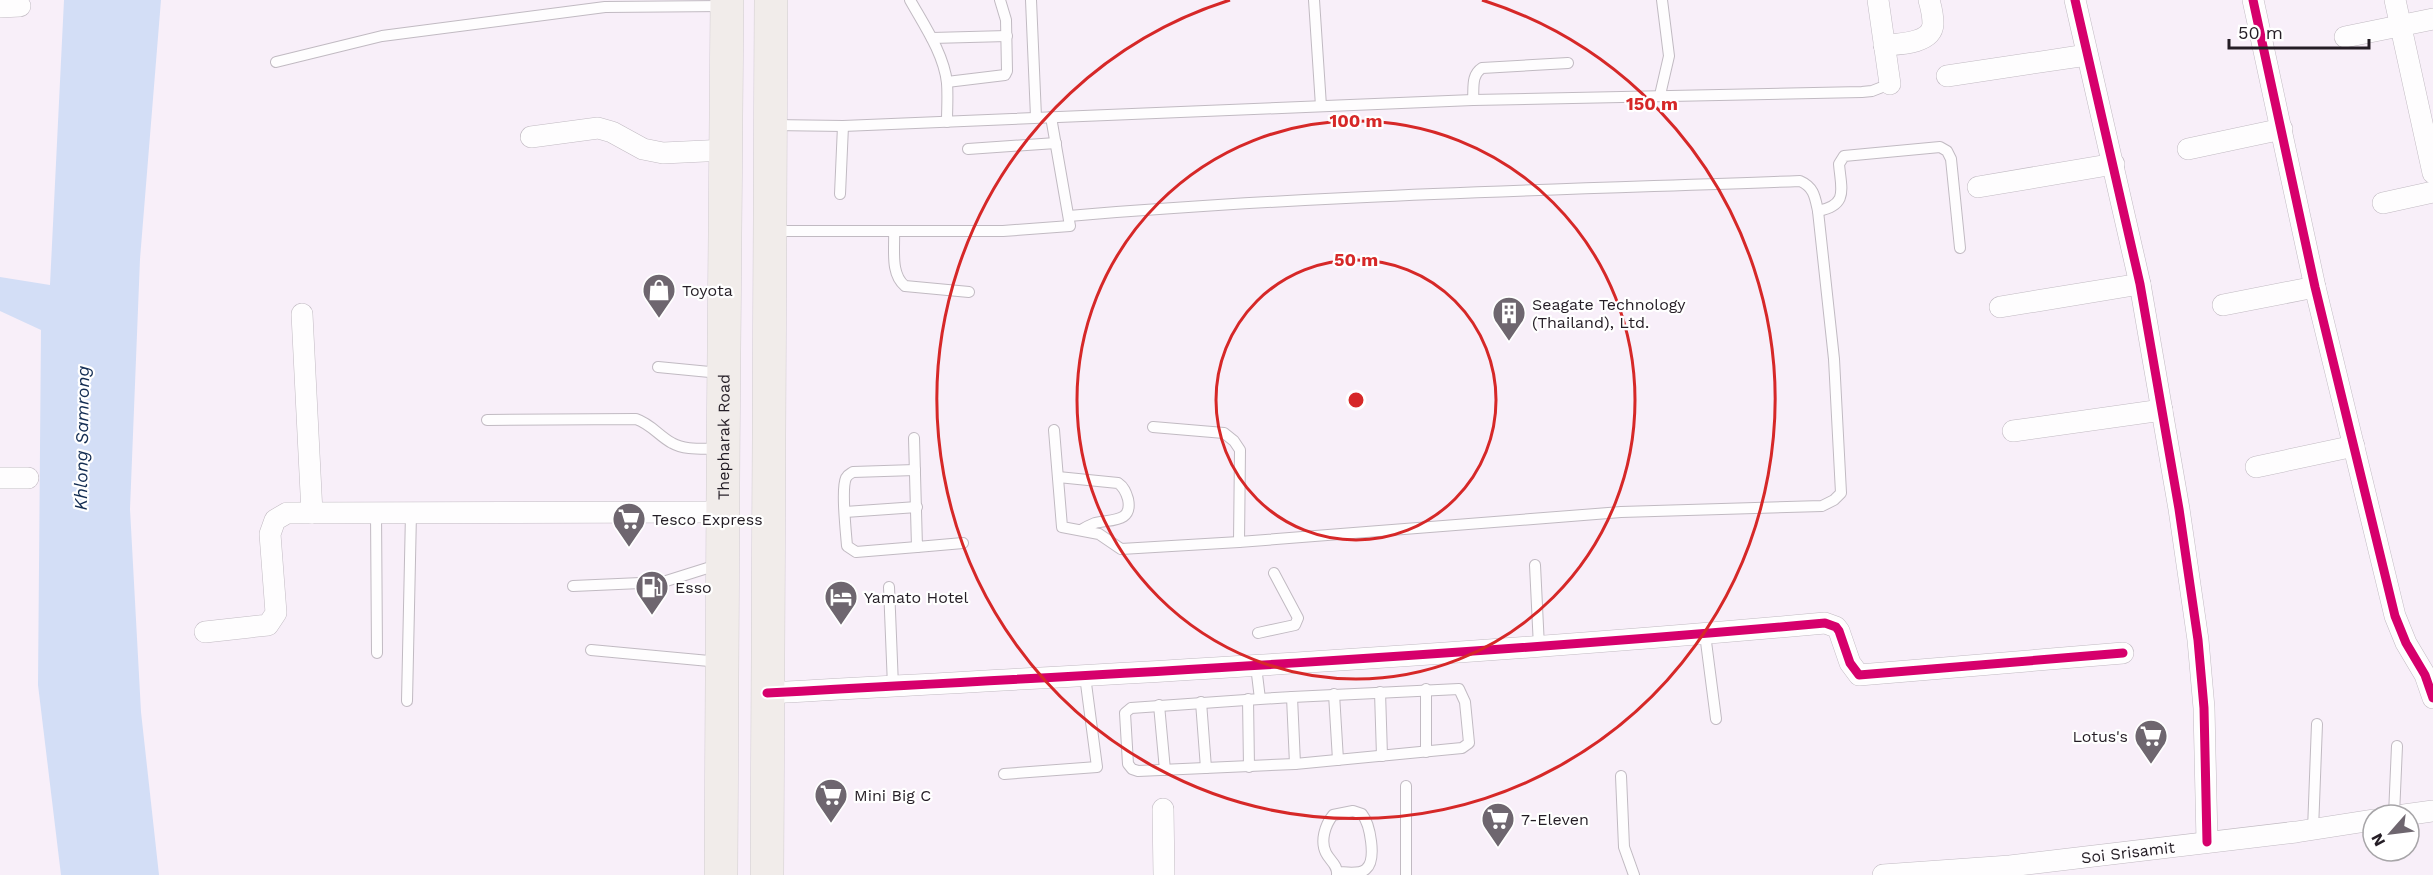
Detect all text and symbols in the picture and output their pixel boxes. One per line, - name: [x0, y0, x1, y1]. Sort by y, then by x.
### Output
- scale bar: [2229, 12, 2368, 50]
- text: 50 m: [2238, 22, 2283, 43]
- text: 150 m: [1626, 93, 1678, 114]
- text: 100 m: [1329, 110, 1383, 131]
- text: 50 m: [1334, 249, 1378, 270]
- shop icon: Toyota: [641, 272, 677, 319]
- place label: Toyota: [682, 281, 733, 300]
- building icon: Seagate Technology (Thailand), Ltd.: [1491, 295, 1527, 342]
- place label: Seagate Technology (Thailand), Ltd.: [1532, 295, 1686, 332]
- water label: Khlong Samrong: [70, 365, 93, 511]
- street label: Thepharak Road: [714, 374, 734, 500]
- centre of rings: [1346, 390, 1366, 410]
- supermarket icon: Tesco Express: [611, 501, 647, 548]
- place label: Tesco Express: [652, 510, 763, 529]
- fuel station icon: Esso: [634, 569, 670, 616]
- place label: Esso: [675, 578, 712, 597]
- hotel icon: Yamato Hotel: [823, 579, 859, 626]
- place label: Yamato Hotel: [864, 588, 969, 607]
- supermarket icon: Lotus's: [2133, 718, 2169, 765]
- place label: Lotus's: [2072, 727, 2128, 746]
- supermarket icon: Mini Big C: [813, 777, 849, 824]
- place label: Mini Big C: [854, 786, 931, 805]
- supermarket icon: 7-Eleven: [1480, 801, 1516, 848]
- north arrow: [2361, 803, 2421, 863]
- place label: 7-Eleven: [1521, 810, 1589, 829]
- text: N: [2367, 830, 2389, 850]
- street label: Soi Srisamit: [2080, 837, 2176, 867]

